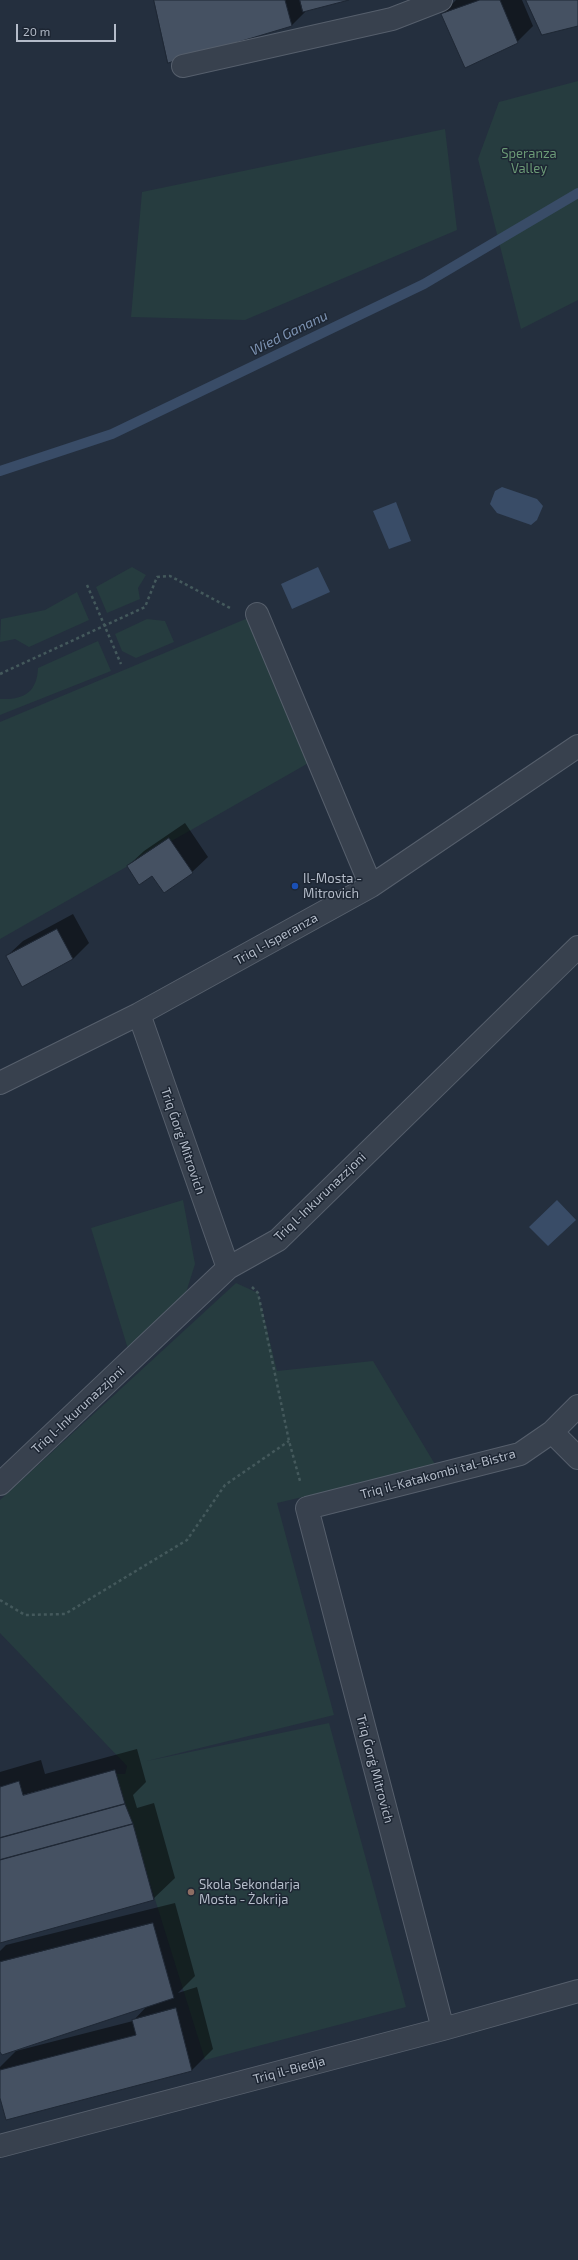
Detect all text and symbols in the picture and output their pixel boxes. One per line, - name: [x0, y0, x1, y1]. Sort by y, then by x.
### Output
- scale bar: [18, 16, 118, 42]
- text: 20 m: [23, 24, 50, 38]
- park label: Speranza Valley: [501, 146, 557, 177]
- water label: Wied Gananu: [247, 307, 331, 359]
- place label: Il-Mosta - Mitrovich: [303, 871, 362, 902]
- marker: Il-Mosta - Mitrovich: [290, 881, 300, 891]
- street label: Triq l-Isperanza: [232, 910, 320, 968]
- street label: Triq Ġorġ Mitrovich: [157, 1086, 209, 1196]
- street label: Triq l-Inkurunazzjoni: [271, 1149, 369, 1245]
- street label: Triq l-Inkurunazzjoni: [28, 1363, 128, 1457]
- street label: Triq il-Katakombi tal-Bistra: [359, 1446, 517, 1502]
- street label: Triq Ġorġ Mitrovich: [353, 1713, 397, 1825]
- place label: Skola Sekondarja Mosta - Żokrija: [199, 1877, 300, 1908]
- marker: Skola Sekondarja Mosta - Żokrija: [186, 1887, 196, 1897]
- street label: Triq il-Biedja: [251, 2053, 327, 2087]

